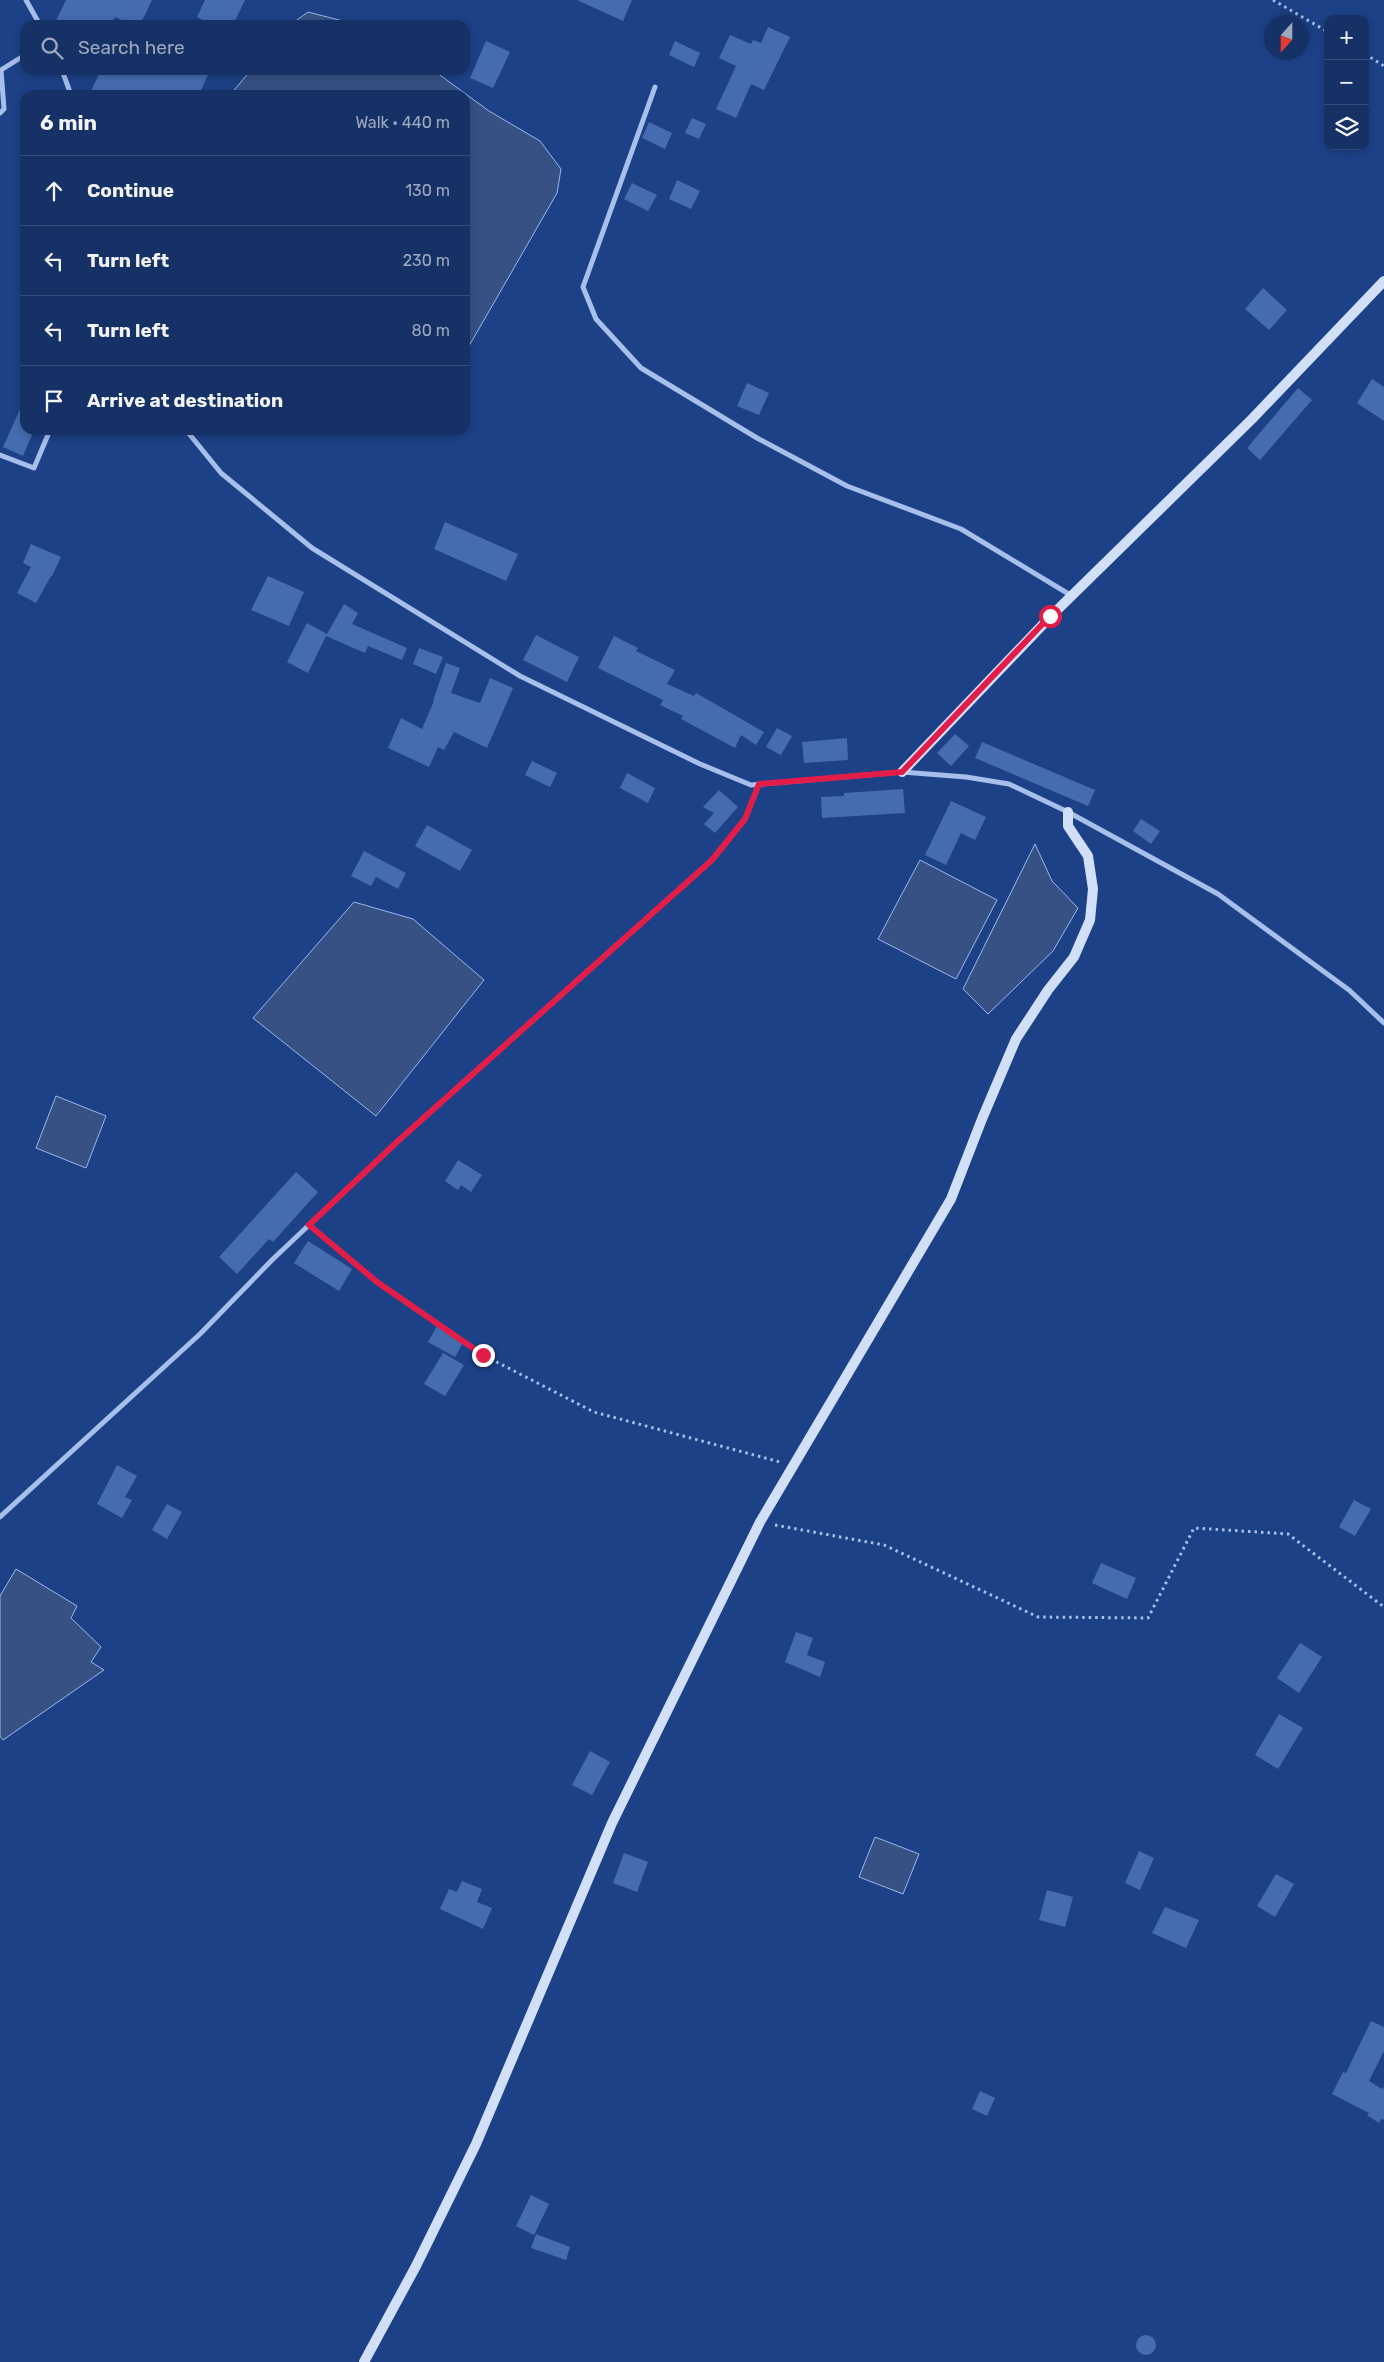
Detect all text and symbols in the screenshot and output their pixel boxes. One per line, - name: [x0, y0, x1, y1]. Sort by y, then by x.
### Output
- north arrow: [1264, 15, 1309, 60]
- map controls: [1324, 15, 1369, 150]
- button: +: [1324, 15, 1369, 60]
- search box: [20, 20, 470, 75]
- icon: search: [38, 34, 66, 62]
- text: Search here: [78, 36, 185, 59]
- button: −: [1324, 60, 1369, 105]
- button: layers: [1324, 105, 1369, 150]
- text: 6 min: [40, 110, 97, 135]
- text: Walk · 440 m: [355, 113, 450, 132]
- icon: ahead: [40, 177, 68, 205]
- text: Continue: [87, 179, 174, 202]
- text: 130 m: [405, 181, 450, 200]
- icon: left: [40, 247, 68, 275]
- text: Turn left: [87, 249, 169, 272]
- text: 230 m: [403, 251, 450, 270]
- icon: left: [40, 317, 68, 345]
- text: Turn left: [87, 319, 169, 342]
- text: 80 m: [412, 321, 450, 340]
- icon: arrive: [40, 387, 68, 415]
- text: Arrive at destination: [87, 389, 283, 412]
- route start: [1039, 605, 1062, 628]
- route end: [472, 1344, 495, 1367]

